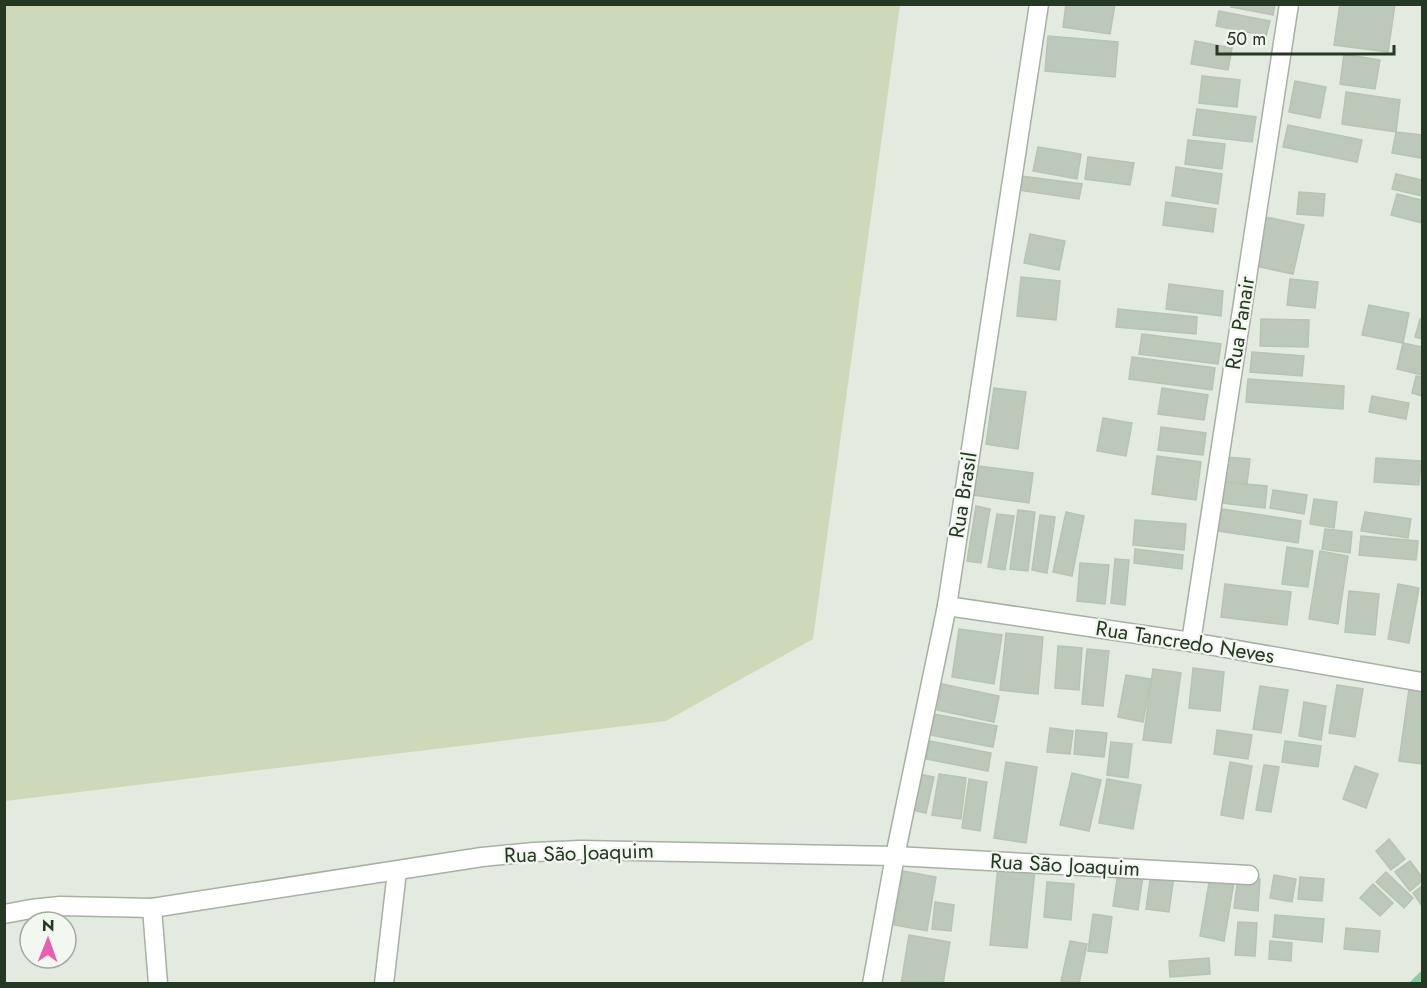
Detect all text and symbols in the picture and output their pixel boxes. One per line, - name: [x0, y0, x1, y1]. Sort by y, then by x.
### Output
- scale bar: [1217, 18, 1394, 56]
- text: 50 m: [1226, 26, 1266, 52]
- street label: Rua Panair: [1218, 273, 1262, 372]
- street label: Rua Brasil: [941, 450, 985, 540]
- street label: Rua Tancredo Neves: [1094, 613, 1276, 671]
- street label: Rua São Joaquim: [503, 835, 655, 871]
- street label: Rua São Joaquim: [989, 846, 1141, 884]
- north arrow: [18, 910, 78, 970]
- text: N: [42, 914, 55, 937]

